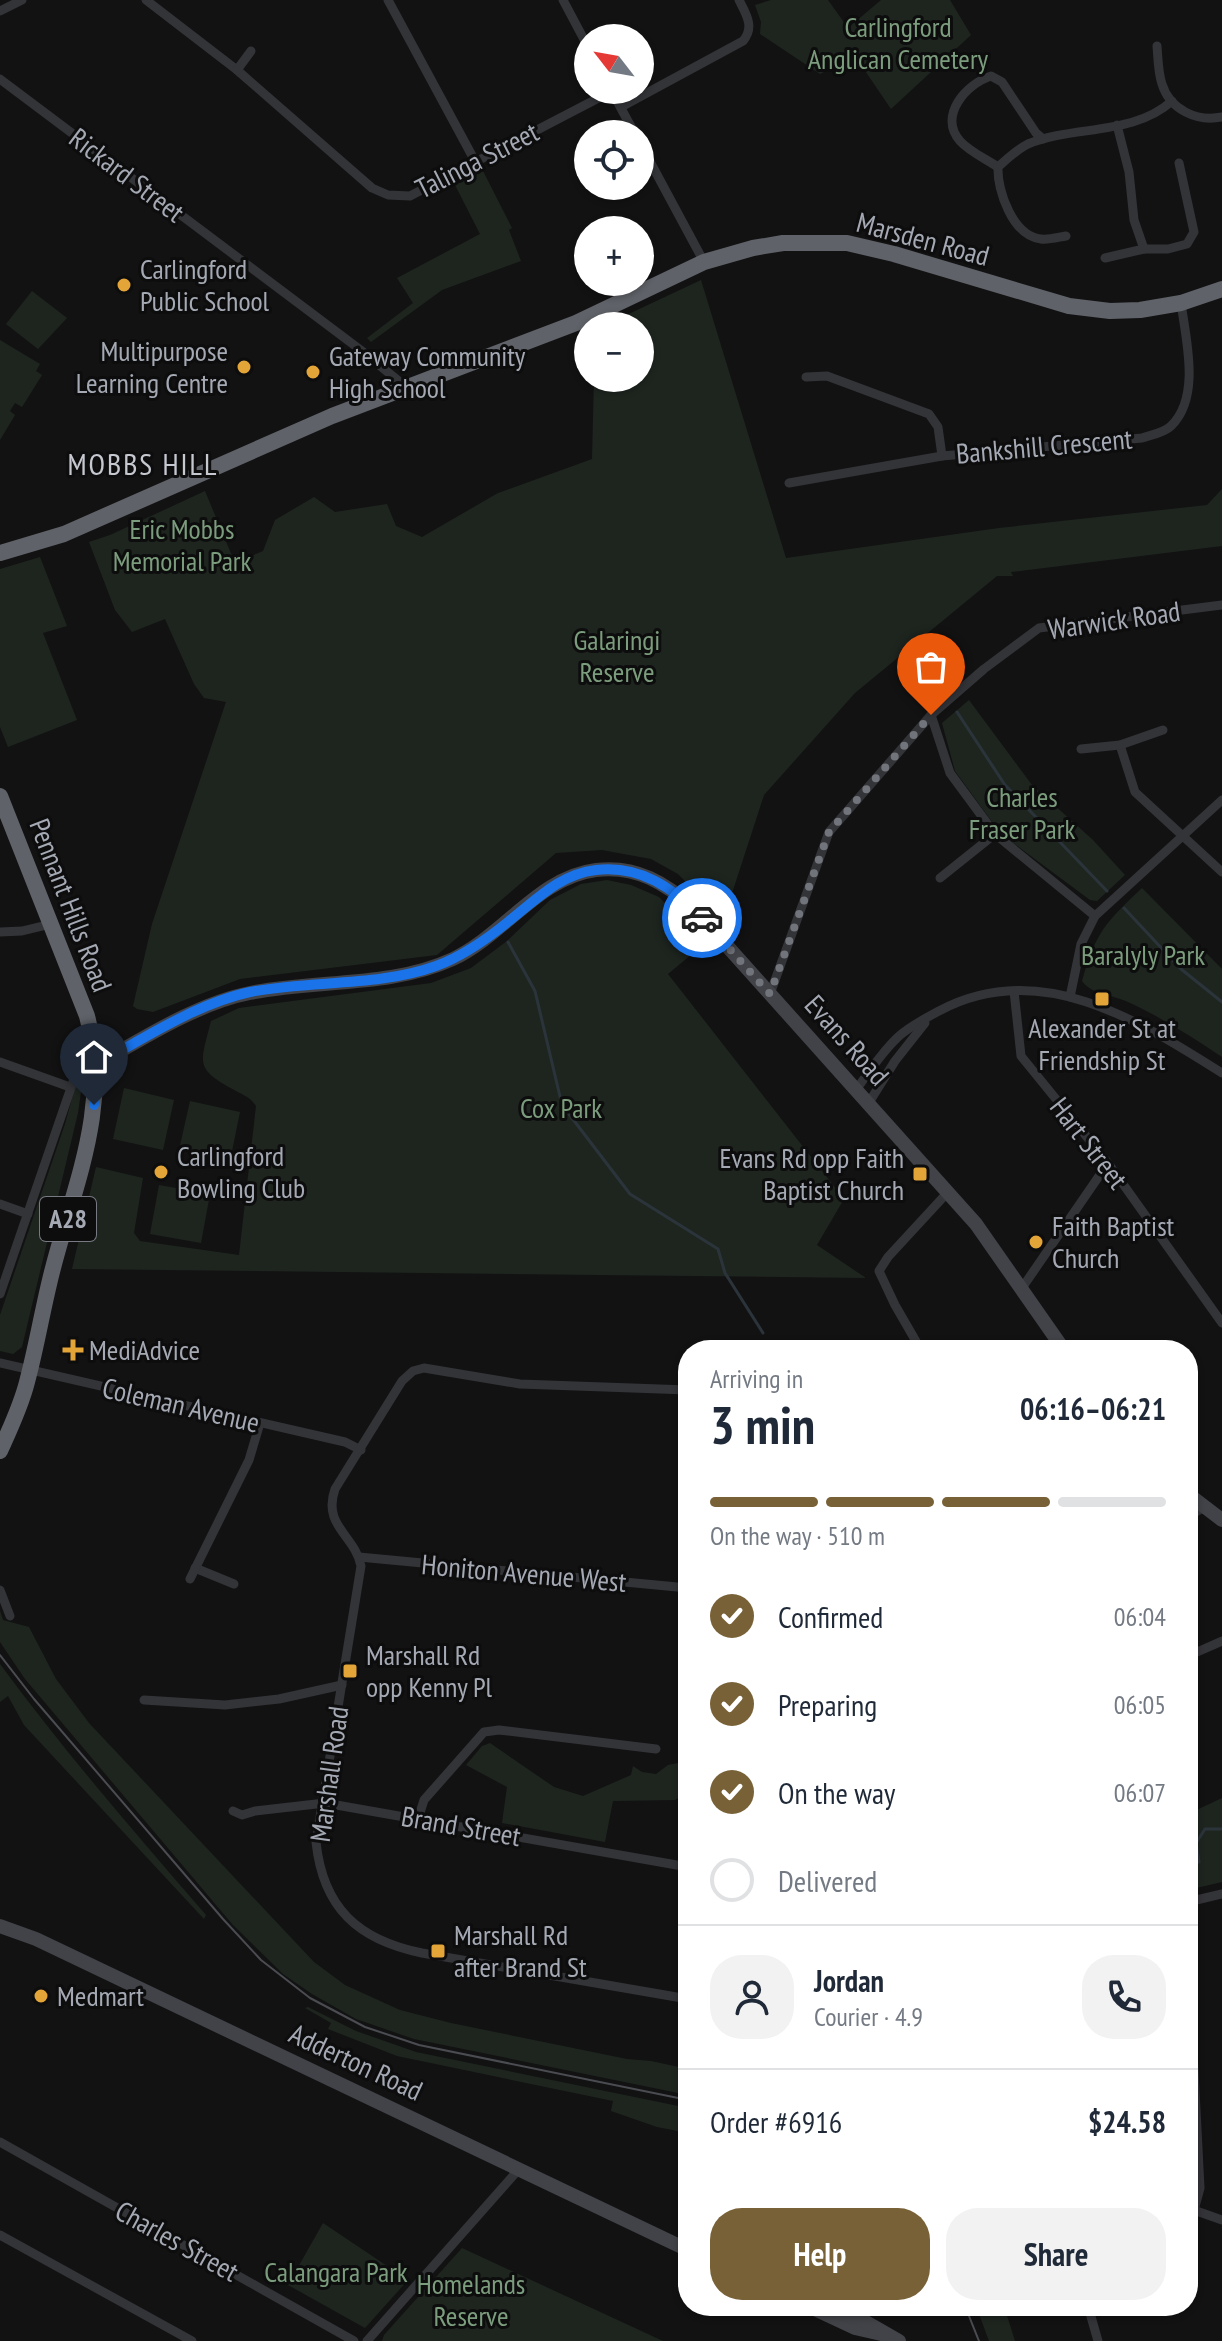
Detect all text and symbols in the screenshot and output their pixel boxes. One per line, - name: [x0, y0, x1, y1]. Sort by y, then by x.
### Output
- park label: Carlingford Anglican Cemetery: [808, 8, 989, 77]
- north arrow: [574, 24, 654, 104]
- map controls: [574, 24, 654, 392]
- street label: Talinga Street: [409, 113, 545, 206]
- street label: Rickard Street: [62, 119, 193, 230]
- button: locate: [574, 120, 654, 200]
- street label: Marsden Road: [853, 203, 994, 274]
- button: +: [574, 216, 654, 296]
- place label: Carlingford Public School: [140, 250, 270, 319]
- marker: Carlingford Public School: [115, 276, 133, 294]
- button: −: [574, 312, 654, 392]
- place label: Multipurpose Learning Centre: [76, 332, 228, 401]
- place label: Gateway Community High School: [329, 337, 526, 406]
- marker: Multipurpose Learning Centre: [235, 358, 253, 376]
- marker: Gateway Community High School: [304, 363, 322, 381]
- street label: Bankshill Crescent: [954, 419, 1134, 472]
- district label: MOBBS HILL: [67, 444, 219, 483]
- park label: Eric Mobbs Memorial Park: [113, 510, 252, 579]
- street label: Warwick Road: [1045, 592, 1182, 647]
- park label: Galaringi Reserve: [574, 621, 660, 690]
- pin: [897, 633, 965, 715]
- icon: bag: [909, 645, 953, 689]
- park label: Charles Fraser Park: [969, 778, 1075, 847]
- street label: Pennant Hills Road: [22, 813, 121, 997]
- courier: [662, 878, 742, 958]
- icon: car: [680, 896, 724, 940]
- park label: Baralyly Park: [1081, 936, 1205, 973]
- street label: Evans Road: [797, 987, 898, 1093]
- marker: Alexander St at Friendship St: [1093, 990, 1111, 1008]
- place label: Alexander St at Friendship St: [1028, 1009, 1176, 1078]
- pin: [60, 1023, 128, 1105]
- icon: home: [72, 1035, 116, 1079]
- park label: Cox Park: [520, 1089, 602, 1126]
- street label: Hart Street: [1042, 1089, 1137, 1196]
- place label: Carlingford Bowling Club: [177, 1137, 305, 1206]
- place label: Evans Rd opp Faith Baptist Church: [719, 1139, 904, 1208]
- marker: Carlingford Bowling Club: [152, 1163, 170, 1181]
- marker: Evans Rd opp Faith Baptist Church: [911, 1165, 929, 1183]
- road number: A28: [40, 1197, 96, 1241]
- place label: Faith Baptist Church: [1052, 1207, 1175, 1276]
- marker: Faith Baptist Church: [1027, 1233, 1045, 1251]
- place label: MediAdvice: [89, 1331, 200, 1368]
- marker: MediAdvice: [64, 1341, 82, 1359]
- text: Arriving in: [710, 1362, 803, 1395]
- street label: Coleman Avenue: [99, 1368, 263, 1441]
- text: 06:16–06:21: [1020, 1389, 1166, 1428]
- text: 3 min: [710, 1391, 815, 1458]
- text: On the way · 510 m: [710, 1519, 885, 1552]
- street label: Honiton Avenue West: [420, 1545, 628, 1600]
- icon: check: [710, 1594, 754, 1638]
- text: Confirmed: [778, 1597, 883, 1636]
- text: 06:04: [1114, 1600, 1166, 1633]
- place label: Marshall Rd opp Kenny Pl: [366, 1636, 493, 1705]
- marker: Marshall Rd opp Kenny Pl: [341, 1662, 359, 1680]
- icon: check: [710, 1682, 754, 1726]
- text: Preparing: [778, 1685, 877, 1724]
- text: 06:05: [1114, 1688, 1166, 1721]
- street label: Marshall Road: [301, 1704, 356, 1844]
- icon: check: [710, 1770, 754, 1814]
- text: On the way: [778, 1773, 895, 1812]
- text: 06:07: [1114, 1776, 1166, 1809]
- street label: Brand Street: [399, 1797, 524, 1854]
- text: Delivered: [778, 1861, 877, 1900]
- place label: Marshall Rd after Brand St: [454, 1916, 587, 1985]
- marker: Marshall Rd after Brand St: [429, 1942, 447, 1960]
- button: person: [710, 1955, 794, 2039]
- button: phone: [1082, 1955, 1166, 2039]
- text: Jordan: [814, 1961, 884, 2000]
- place label: Medmart: [57, 1977, 144, 2014]
- marker: Medmart: [32, 1987, 50, 2005]
- text: Courier · 4.9: [814, 2000, 923, 2033]
- street label: Adderton Road: [284, 2015, 429, 2109]
- text: Order #6916: [710, 2102, 842, 2141]
- text: $24.58: [1088, 2102, 1166, 2141]
- street label: Charles Street: [109, 2192, 246, 2290]
- button: Help: [710, 2208, 930, 2300]
- button: Share: [946, 2208, 1166, 2300]
- park label: Calangara Park: [264, 2253, 408, 2290]
- park label: Homelands Reserve: [417, 2265, 525, 2334]

